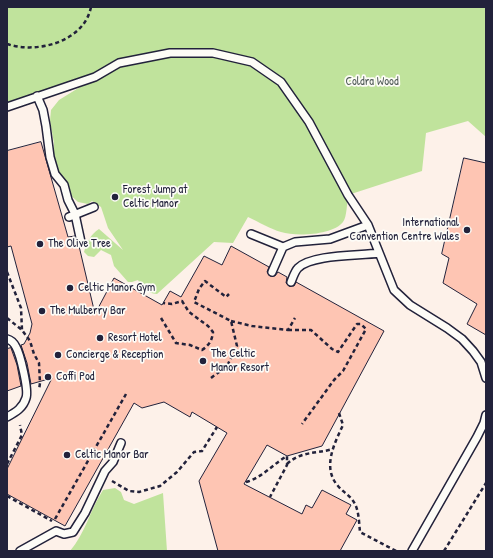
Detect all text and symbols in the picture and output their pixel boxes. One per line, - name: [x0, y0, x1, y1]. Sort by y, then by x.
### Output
- park label: Coldra Wood: [345, 75, 399, 89]
- place label: Forest Jump at Celtic Manor: [123, 183, 187, 211]
- marker: Forest Jump at Celtic Manor: [110, 192, 120, 202]
- place label: International Convention Centre Wales: [350, 216, 459, 244]
- marker: International Convention Centre Wales: [462, 225, 472, 235]
- place label: The Olive Tree: [48, 237, 111, 251]
- marker: The Olive Tree: [35, 239, 45, 249]
- place label: Celtic Manor Gym: [78, 281, 155, 295]
- marker: Celtic Manor Gym: [65, 283, 75, 293]
- place label: The Mulberry Bar: [50, 304, 126, 318]
- marker: The Mulberry Bar: [37, 306, 47, 316]
- place label: Resort Hotel: [108, 331, 162, 345]
- marker: Resort Hotel: [95, 333, 105, 343]
- place label: The Celtic Manor Resort: [211, 347, 269, 375]
- place label: Concierge & Reception: [66, 348, 163, 362]
- marker: Concierge & Reception: [53, 350, 63, 360]
- marker: The Celtic Manor Resort: [198, 356, 208, 366]
- place label: Coffi Pod: [56, 370, 94, 384]
- marker: Coffi Pod: [43, 372, 53, 382]
- place label: Celtic Manor Bar: [75, 448, 149, 462]
- marker: Celtic Manor Bar: [62, 450, 72, 460]

